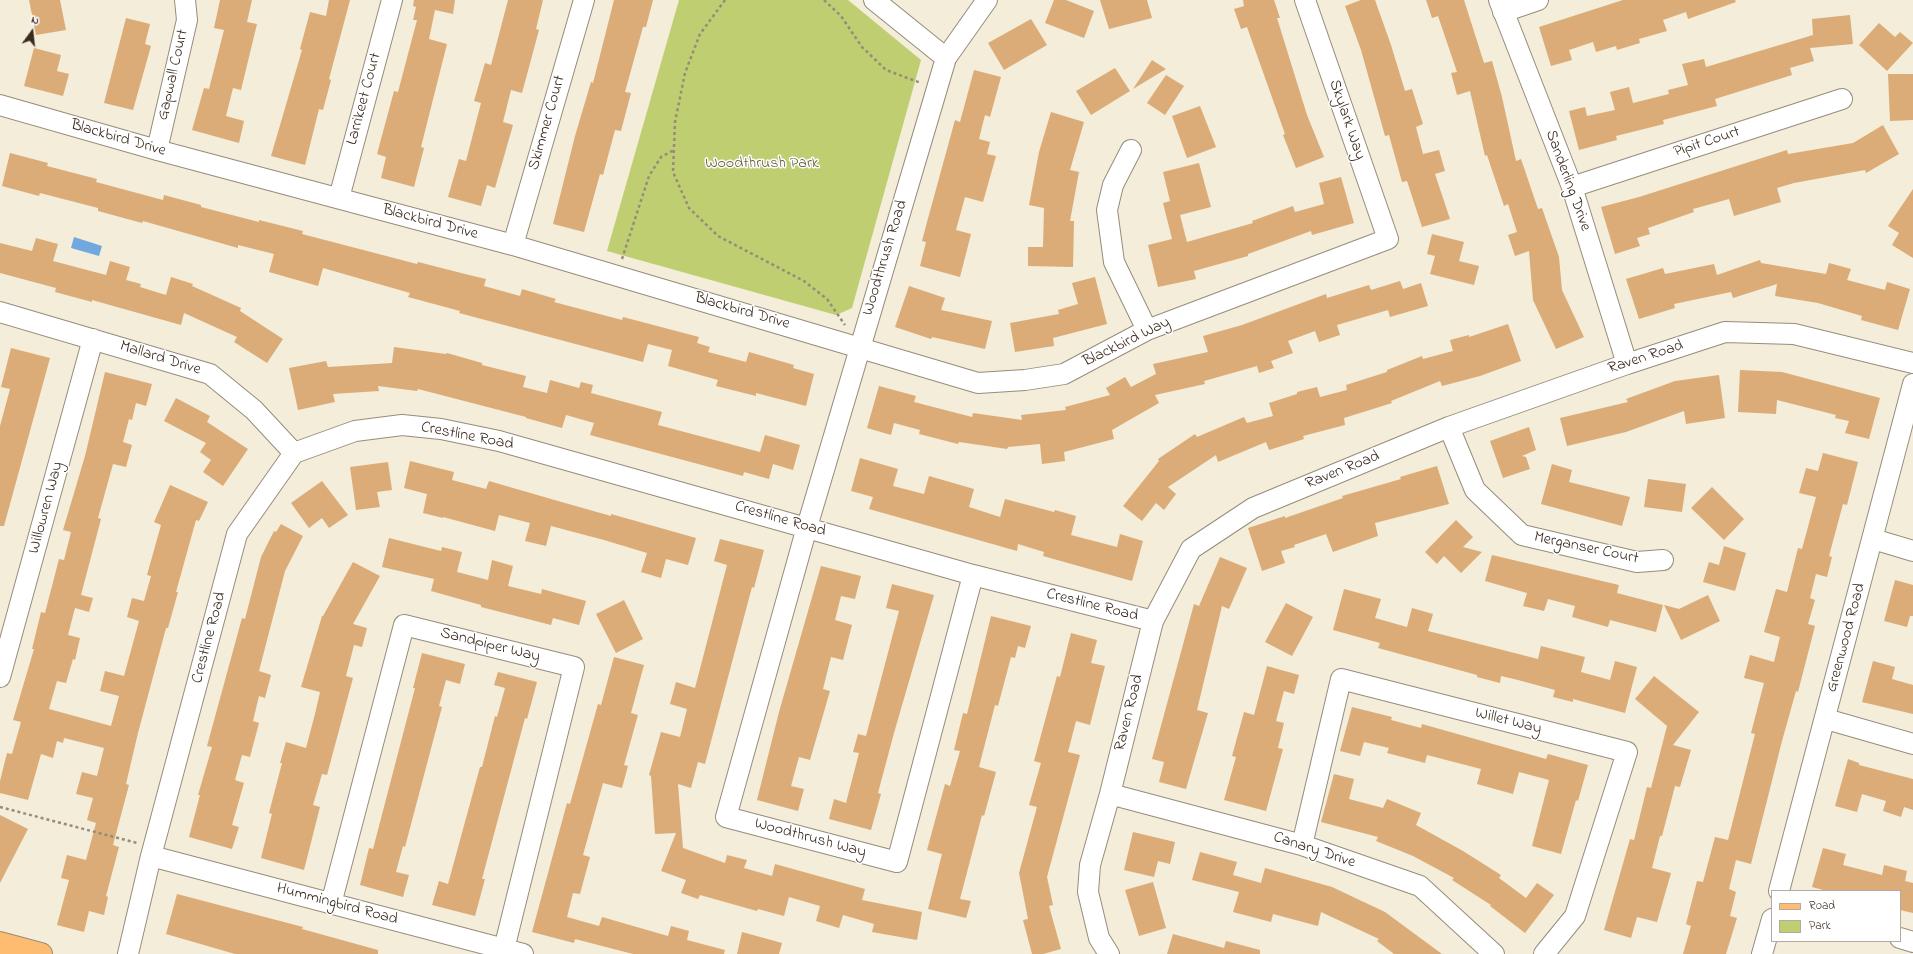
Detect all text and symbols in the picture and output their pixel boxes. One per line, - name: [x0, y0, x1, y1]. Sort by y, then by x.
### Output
- north arrow: [12, 12, 52, 52]
- text: N: [29, 12, 41, 29]
- street label: Gapwall Court: [154, 28, 194, 122]
- street label: Larrikeet Court: [343, 51, 387, 147]
- street label: Skimmer Court: [525, 73, 571, 173]
- street label: Skylark Way: [1323, 77, 1369, 163]
- street label: Blackbird Drive: [68, 116, 168, 162]
- street label: Pipit Court: [1671, 123, 1743, 163]
- street label: Sanderling Drive: [1540, 128, 1594, 234]
- park label: Woodthrush Park: [705, 154, 819, 174]
- street label: Woodthrush Road: [859, 198, 913, 318]
- street label: Blackbird Drive: [380, 201, 480, 245]
- street label: Blackbird Drive: [692, 289, 792, 335]
- street label: Blackbird Way: [1080, 314, 1174, 372]
- street label: Raven Road: [1606, 337, 1686, 379]
- street label: Mallard Drive: [117, 338, 203, 380]
- street label: Crestline Road: [419, 419, 515, 455]
- street label: Raven Road: [1303, 447, 1383, 495]
- street label: Willowren Way: [26, 460, 68, 556]
- street label: Crestline Road: [732, 498, 828, 542]
- street label: Merganser Court: [1532, 529, 1640, 569]
- street label: Greenwood Road: [1823, 581, 1871, 695]
- street label: Crestline Road: [1044, 585, 1140, 627]
- street label: Crestline Road: [189, 590, 231, 686]
- street label: Sandpiper Way: [438, 624, 542, 668]
- street label: Raven Road: [1111, 673, 1149, 753]
- street label: Willet Way: [1473, 704, 1543, 740]
- street label: Woodthrush Way: [752, 815, 868, 863]
- street label: Canary Drive: [1271, 829, 1357, 873]
- street label: Hummingbird Road: [274, 880, 400, 930]
- legend: [1771, 890, 1901, 942]
- text: Road: [1809, 897, 1835, 915]
- text: Park: [1809, 917, 1831, 935]

